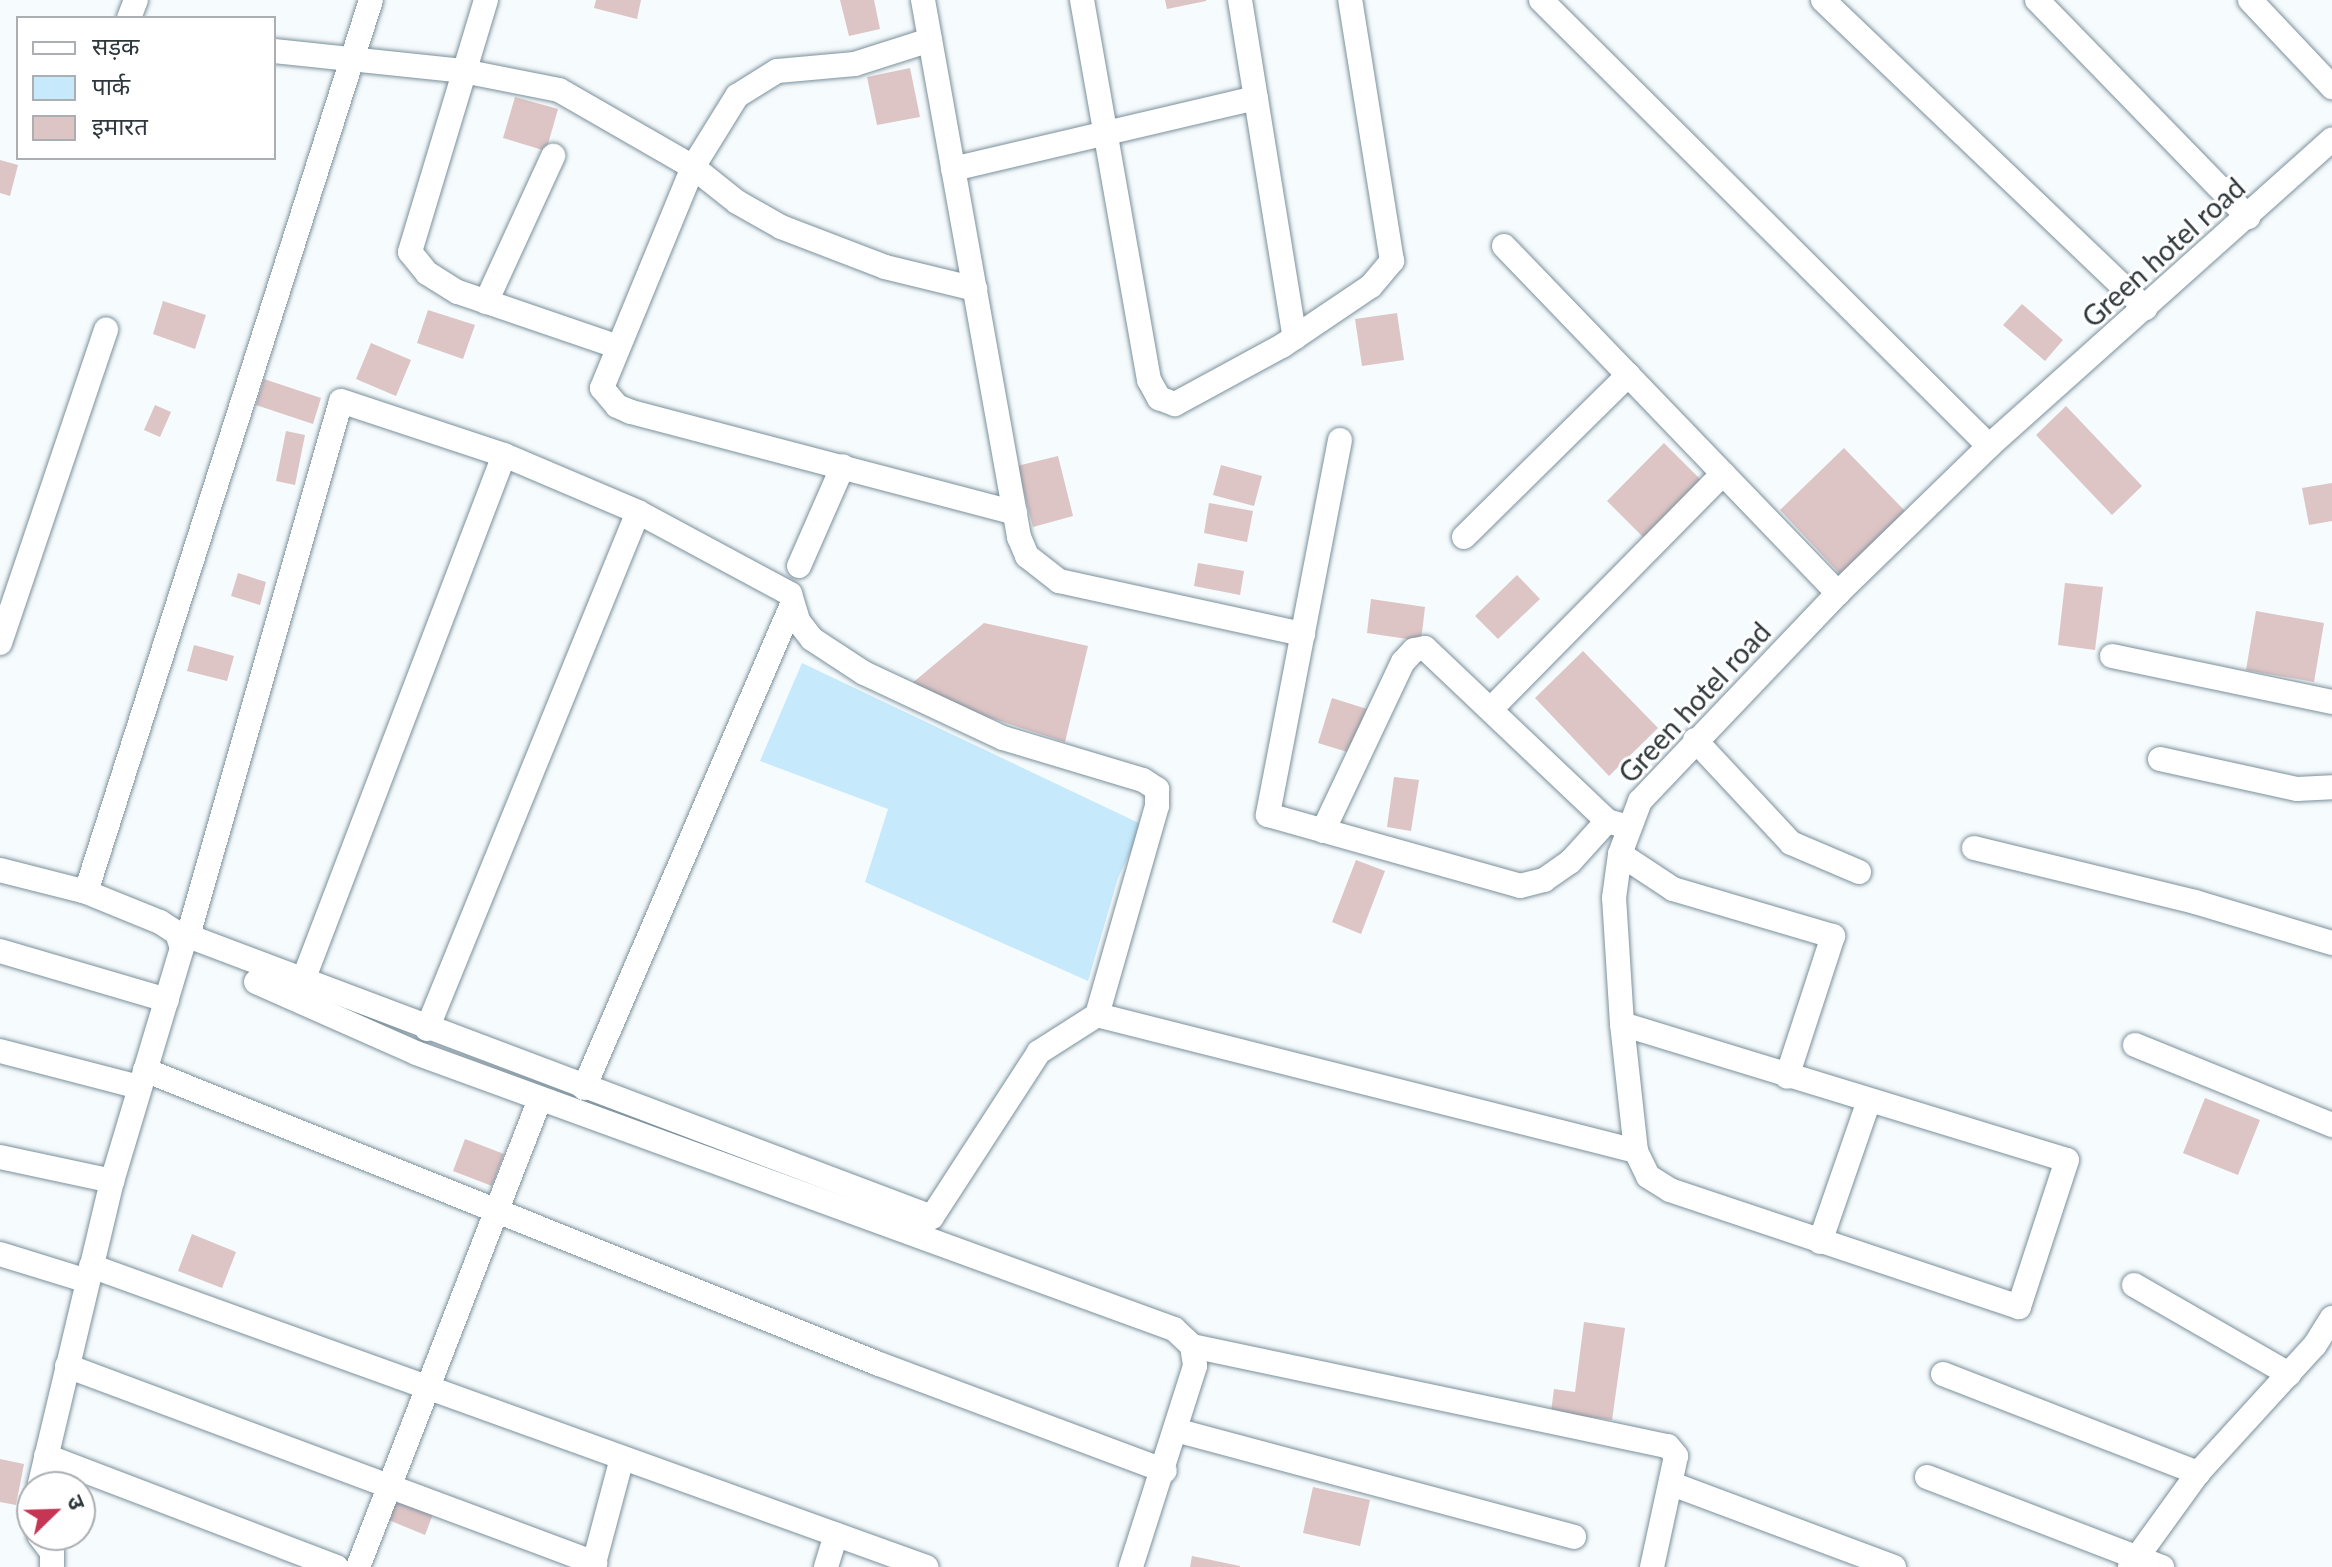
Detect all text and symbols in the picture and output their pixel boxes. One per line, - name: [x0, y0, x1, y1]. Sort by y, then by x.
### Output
- legend: [16, 16, 276, 160]
- text: सड़क: [92, 31, 140, 60]
- text: पार्क: [92, 71, 130, 100]
- text: इमारत: [92, 111, 148, 140]
- street label: Green hotel road: [2075, 170, 2251, 334]
- street label: Green hotel road: [1611, 615, 1777, 789]
- north arrow: [16, 1471, 96, 1551]
- text: उ: [62, 1491, 92, 1513]

